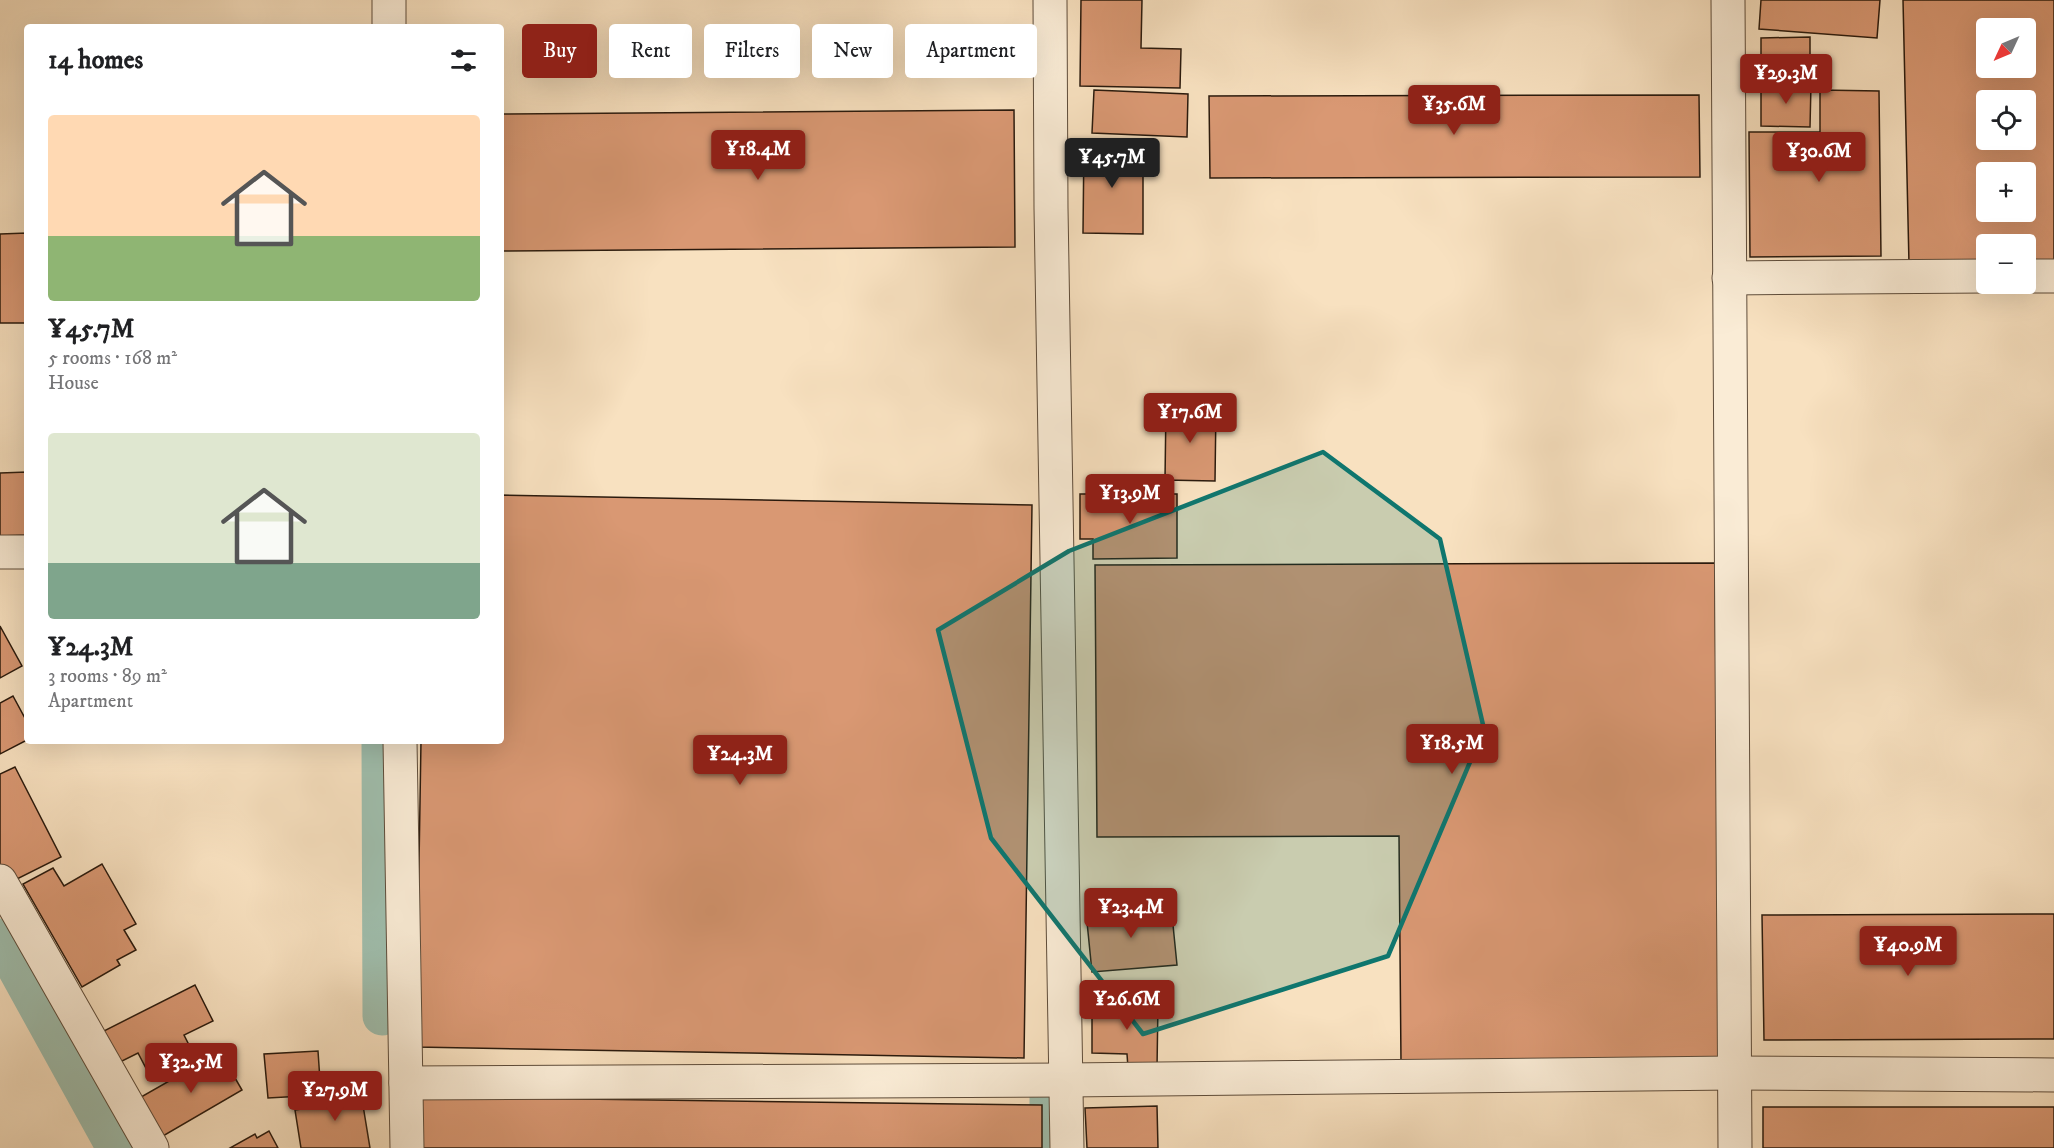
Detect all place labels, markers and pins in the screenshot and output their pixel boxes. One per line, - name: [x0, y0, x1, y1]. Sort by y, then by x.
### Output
- pin: ¥29.3M: [1737, 54, 1835, 105]
- pin: ¥35.6M: [1405, 85, 1503, 136]
- pin: ¥18.4M: [709, 130, 807, 181]
- pin: ¥30.6M: [1770, 132, 1868, 183]
- pin: ¥45.7M: [1063, 138, 1161, 189]
- pin: ¥17.6M: [1141, 393, 1239, 444]
- pin: ¥13.9M: [1081, 474, 1179, 525]
- pin: ¥18.5M: [1403, 724, 1501, 775]
- pin: ¥24.3M: [691, 735, 789, 786]
- pin: ¥23.4M: [1082, 888, 1180, 939]
- pin: ¥40.9M: [1859, 926, 1957, 977]
- pin: ¥26.6M: [1078, 980, 1176, 1031]
- pin: ¥32.5M: [142, 1043, 240, 1094]
- pin: ¥27.9M: [286, 1071, 384, 1122]

